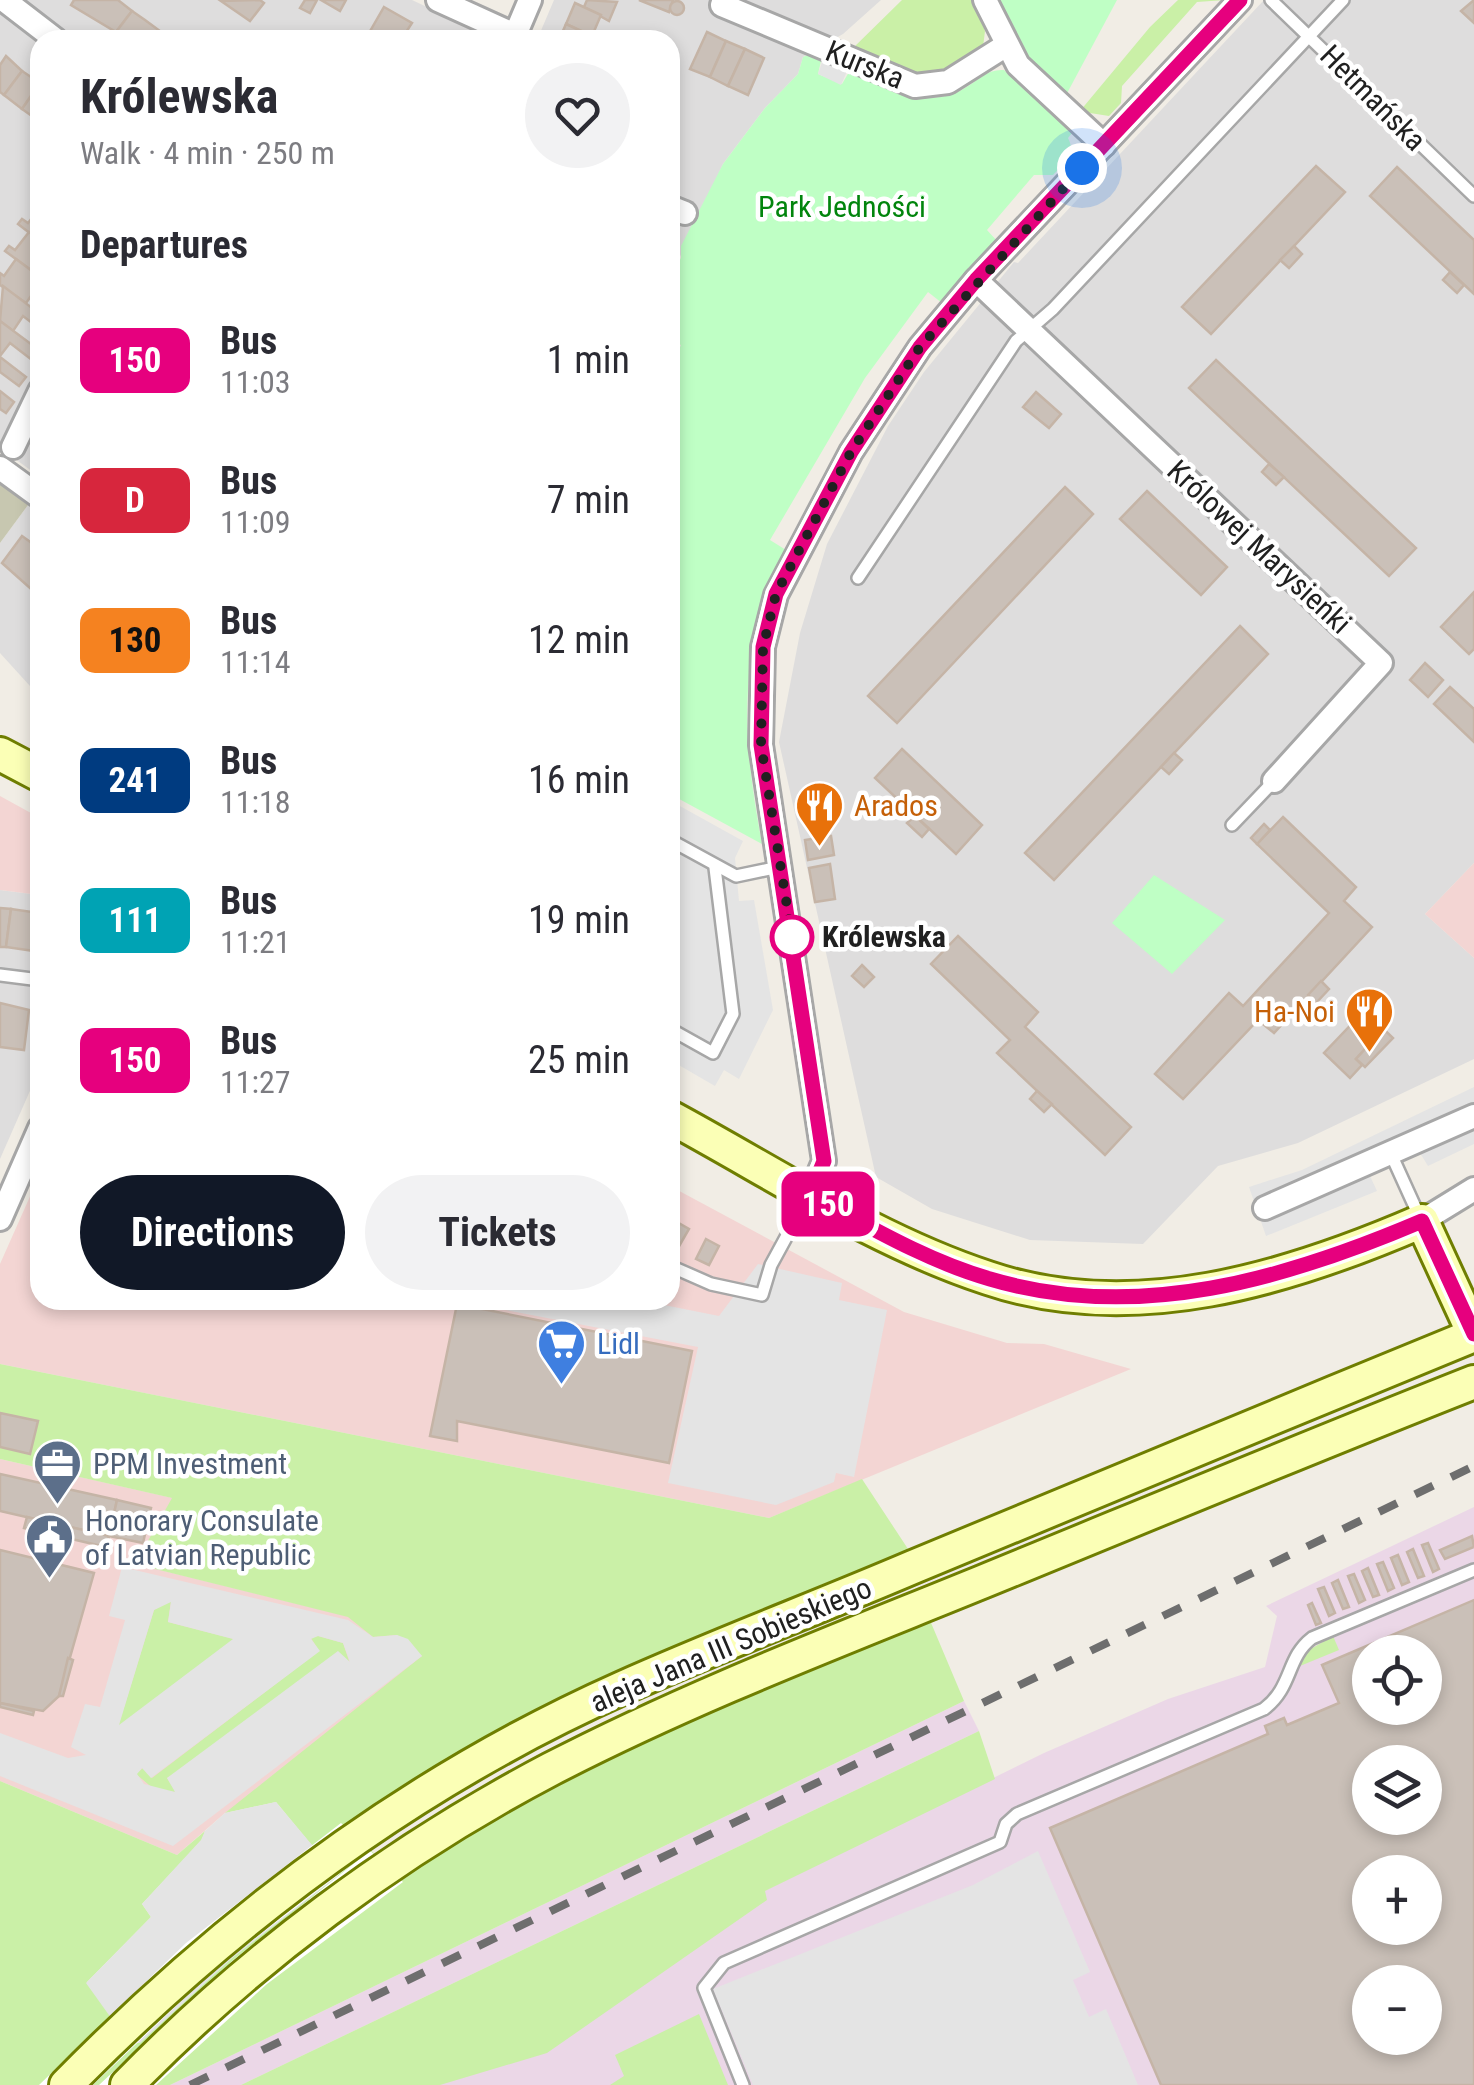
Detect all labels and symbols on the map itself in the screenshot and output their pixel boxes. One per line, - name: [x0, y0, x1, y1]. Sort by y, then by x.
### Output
- street label: Kurska: [821, 33, 909, 96]
- street label: Hetmańska: [1313, 38, 1433, 158]
- your location: [1057, 143, 1107, 193]
- park label: Park Jedności: [758, 189, 926, 224]
- street label: Królowej Marysieńki: [1160, 453, 1358, 641]
- restaurant icon: Arados: [793, 780, 845, 848]
- place label: Arados: [854, 788, 938, 823]
- marker: Królewska: [771, 916, 813, 958]
- place label: Królewska: [822, 919, 946, 954]
- restaurant icon: Ha-Noi: [1344, 986, 1396, 1054]
- place label: Ha-Noi: [1254, 994, 1335, 1029]
- line badge: 150: [770, 1172, 886, 1236]
- supermarket icon: Lidl: [536, 1318, 588, 1386]
- place label: Lidl: [597, 1326, 640, 1361]
- office icon: PPM Investment: [32, 1438, 84, 1506]
- place label: PPM Investment: [93, 1446, 287, 1481]
- place label: Honorary Consulate of Latvian Republic: [85, 1503, 319, 1572]
- public building icon: Honorary Consulate of Latvian Republic: [24, 1512, 76, 1580]
- street label: aleja Jana III Sobieskiego: [585, 1569, 877, 1720]

